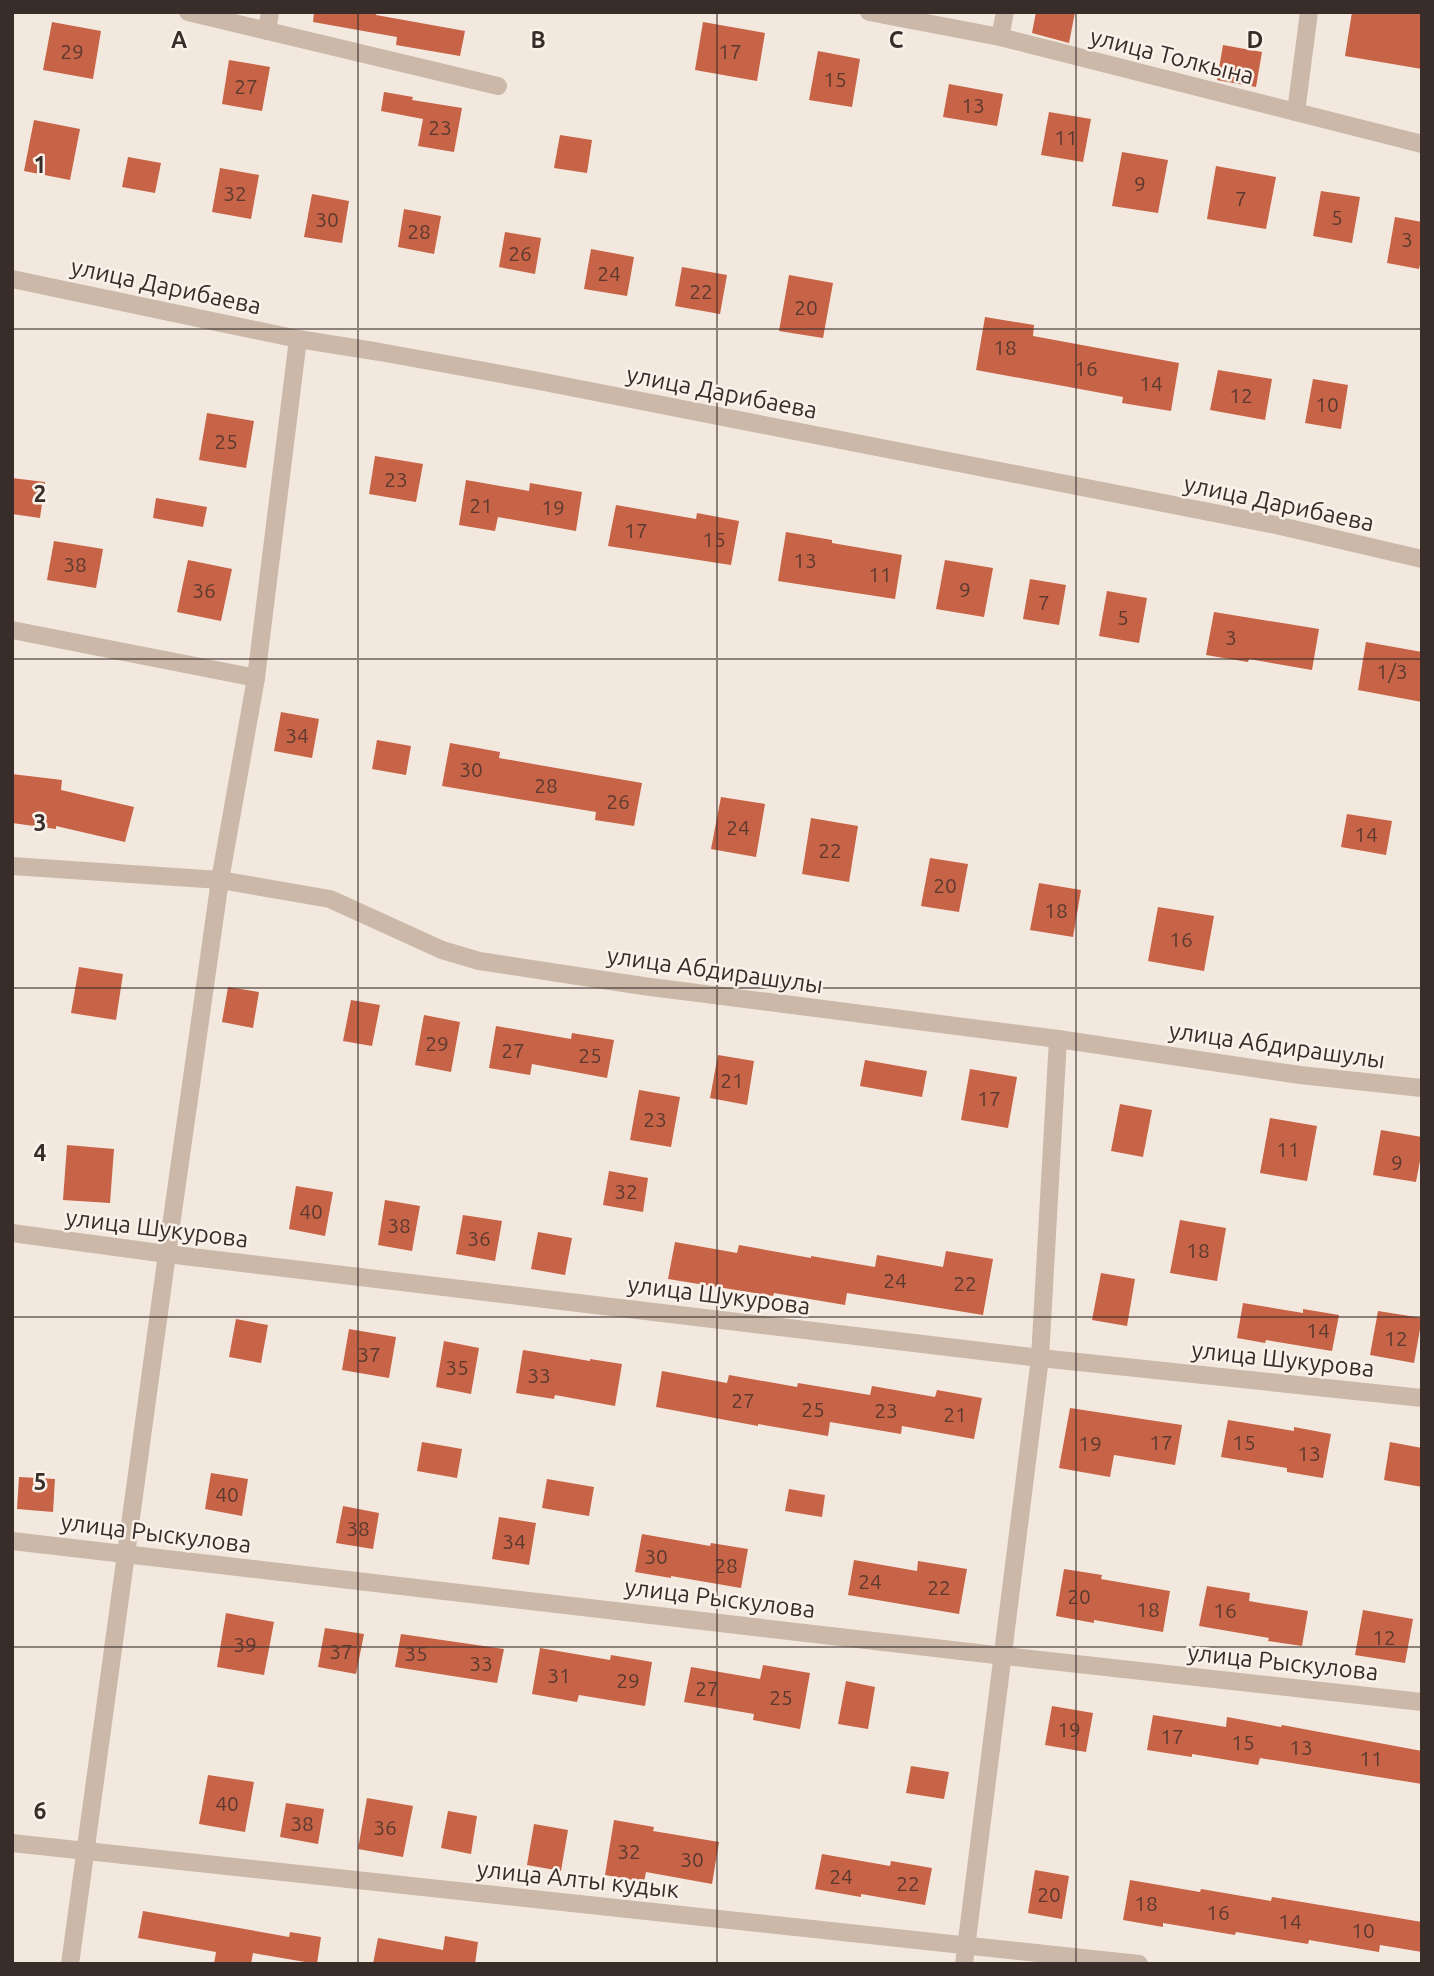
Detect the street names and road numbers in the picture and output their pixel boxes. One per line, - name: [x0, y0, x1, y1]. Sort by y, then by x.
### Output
- street label: улица Толкына: [1087, 23, 1257, 89]
- street label: улица Дарибаева: [68, 253, 264, 319]
- street label: улица Дарибаева: [624, 360, 820, 424]
- street label: улица Дарибаева: [1181, 470, 1377, 536]
- street label: улица Абдирашулы: [605, 941, 825, 999]
- street label: улица Абдирашулы: [1167, 1016, 1387, 1074]
- street label: улица Шукурова: [64, 1203, 250, 1253]
- street label: улица Шукурова: [626, 1270, 812, 1320]
- street label: улица Шукурова: [1190, 1336, 1376, 1382]
- street label: улица Рыскулова: [59, 1508, 253, 1558]
- street label: улица Рыскулова: [623, 1573, 817, 1623]
- street label: улица Рыскулова: [1186, 1639, 1380, 1685]
- street label: улица Алты кудык: [475, 1855, 681, 1903]

